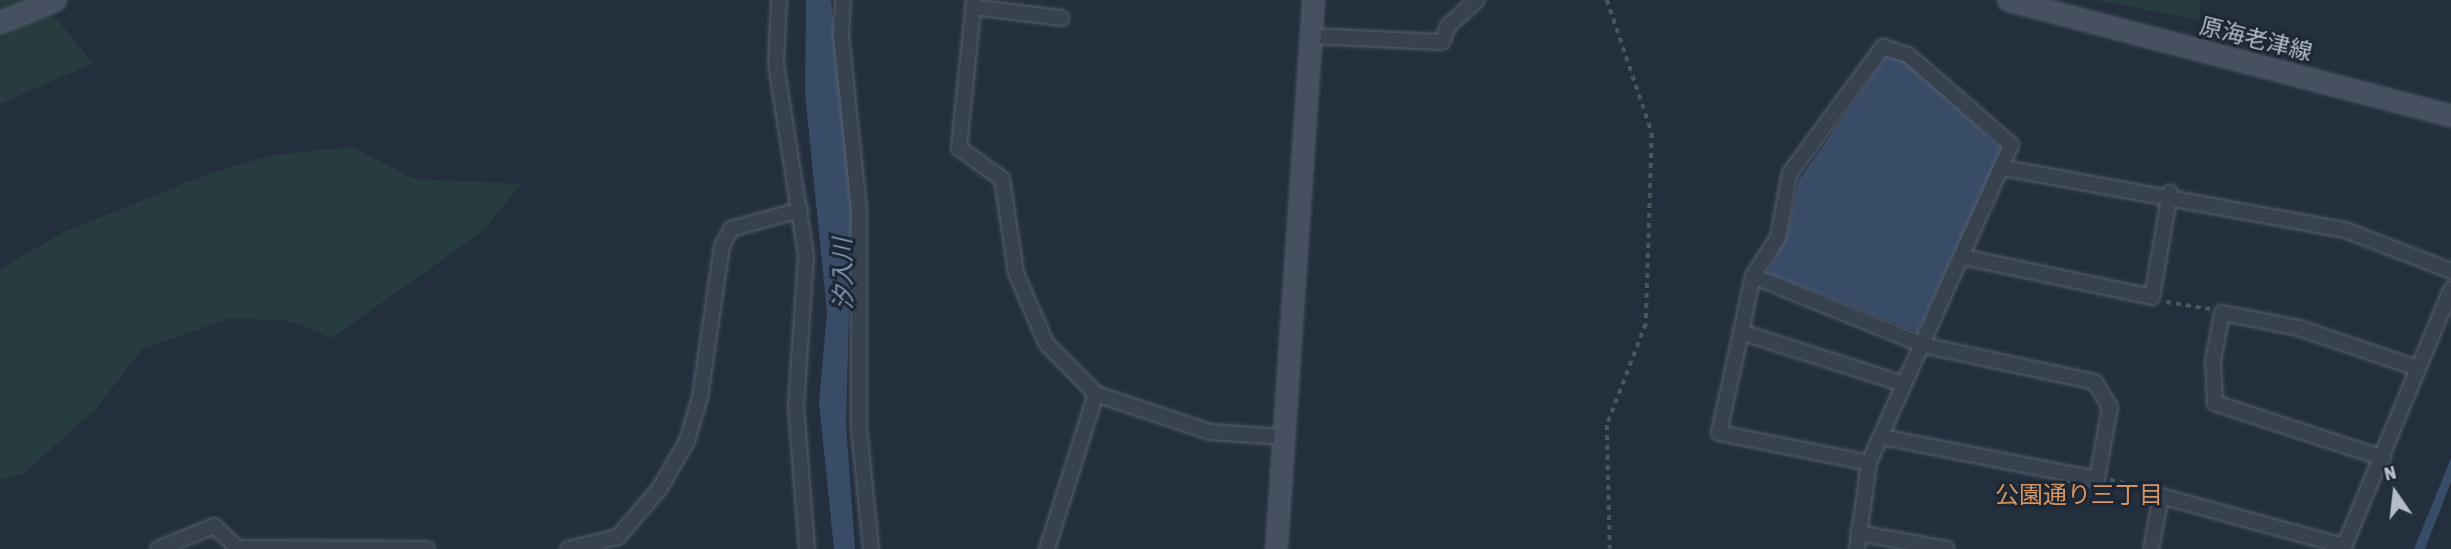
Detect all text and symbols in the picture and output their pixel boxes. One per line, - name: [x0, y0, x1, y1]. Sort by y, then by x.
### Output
- street label: 原海老津線: [2197, 12, 2315, 66]
- water label: 汐入川: [828, 238, 858, 310]
- north arrow: [2360, 458, 2430, 528]
- text: N: [2382, 461, 2398, 485]
- district label: 公園通り三丁目: [1995, 481, 2163, 509]

